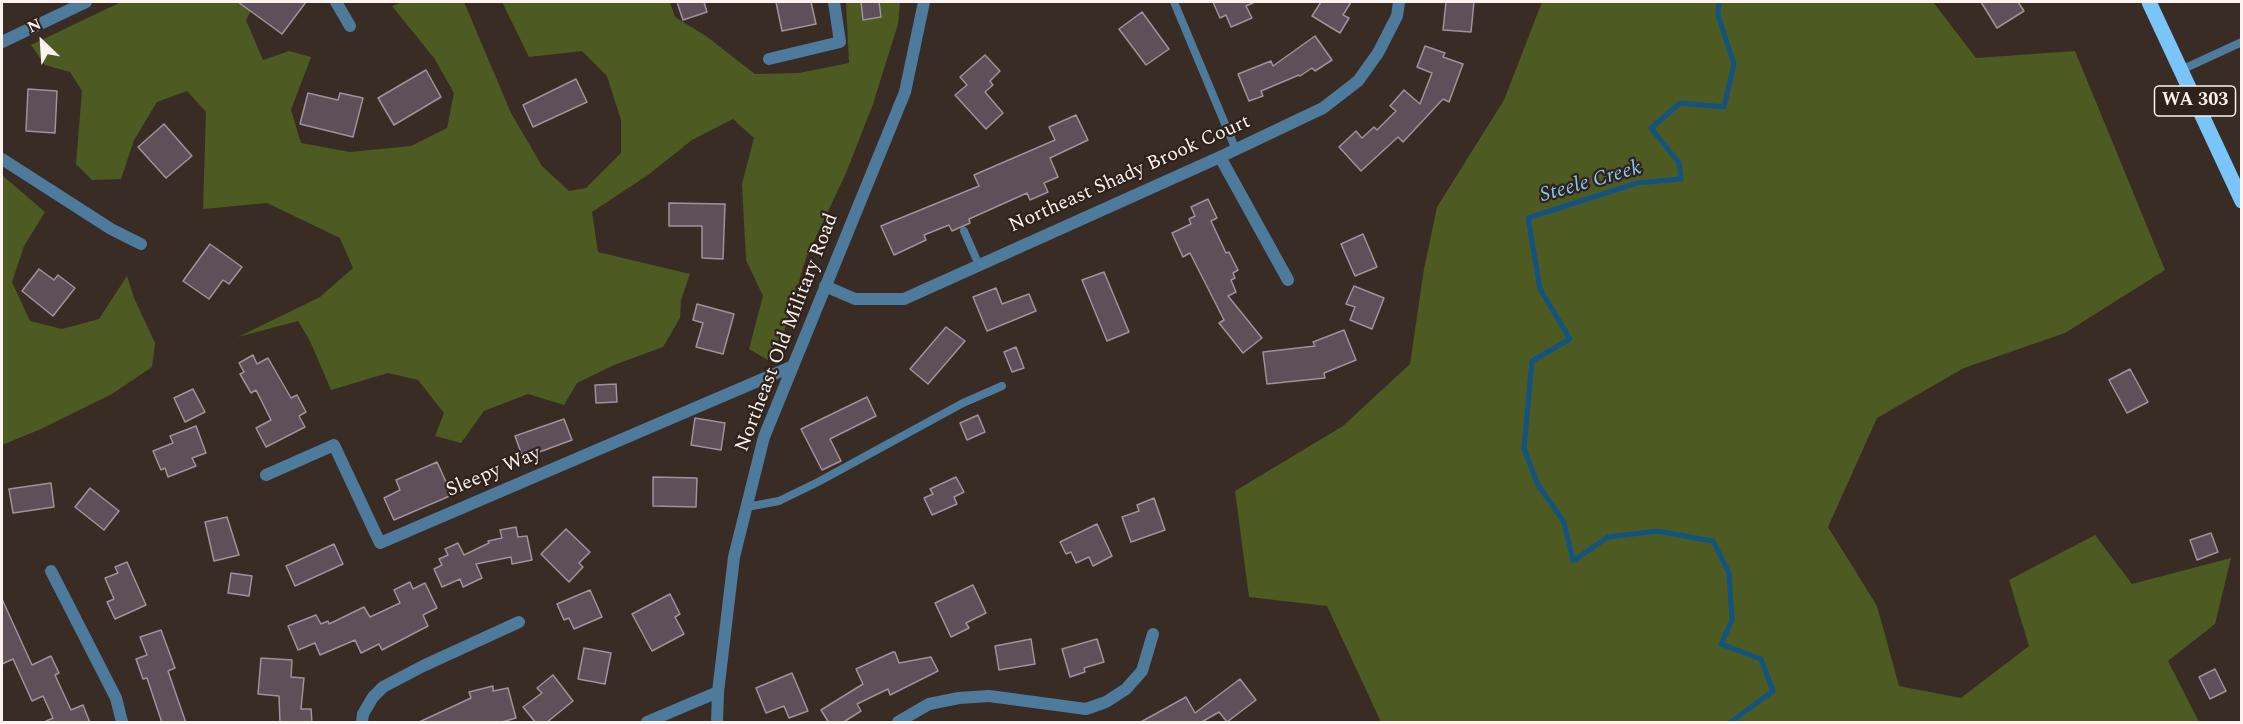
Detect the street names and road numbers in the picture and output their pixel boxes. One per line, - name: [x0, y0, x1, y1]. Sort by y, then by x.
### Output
- road number: WA 303: [2154, 86, 2236, 116]
- street label: Northeast Shady Brook Court: [1006, 111, 1254, 239]
- street label: Northeast Old Military Road: [731, 210, 845, 456]
- street label: Sleepy Way: [443, 442, 545, 504]

